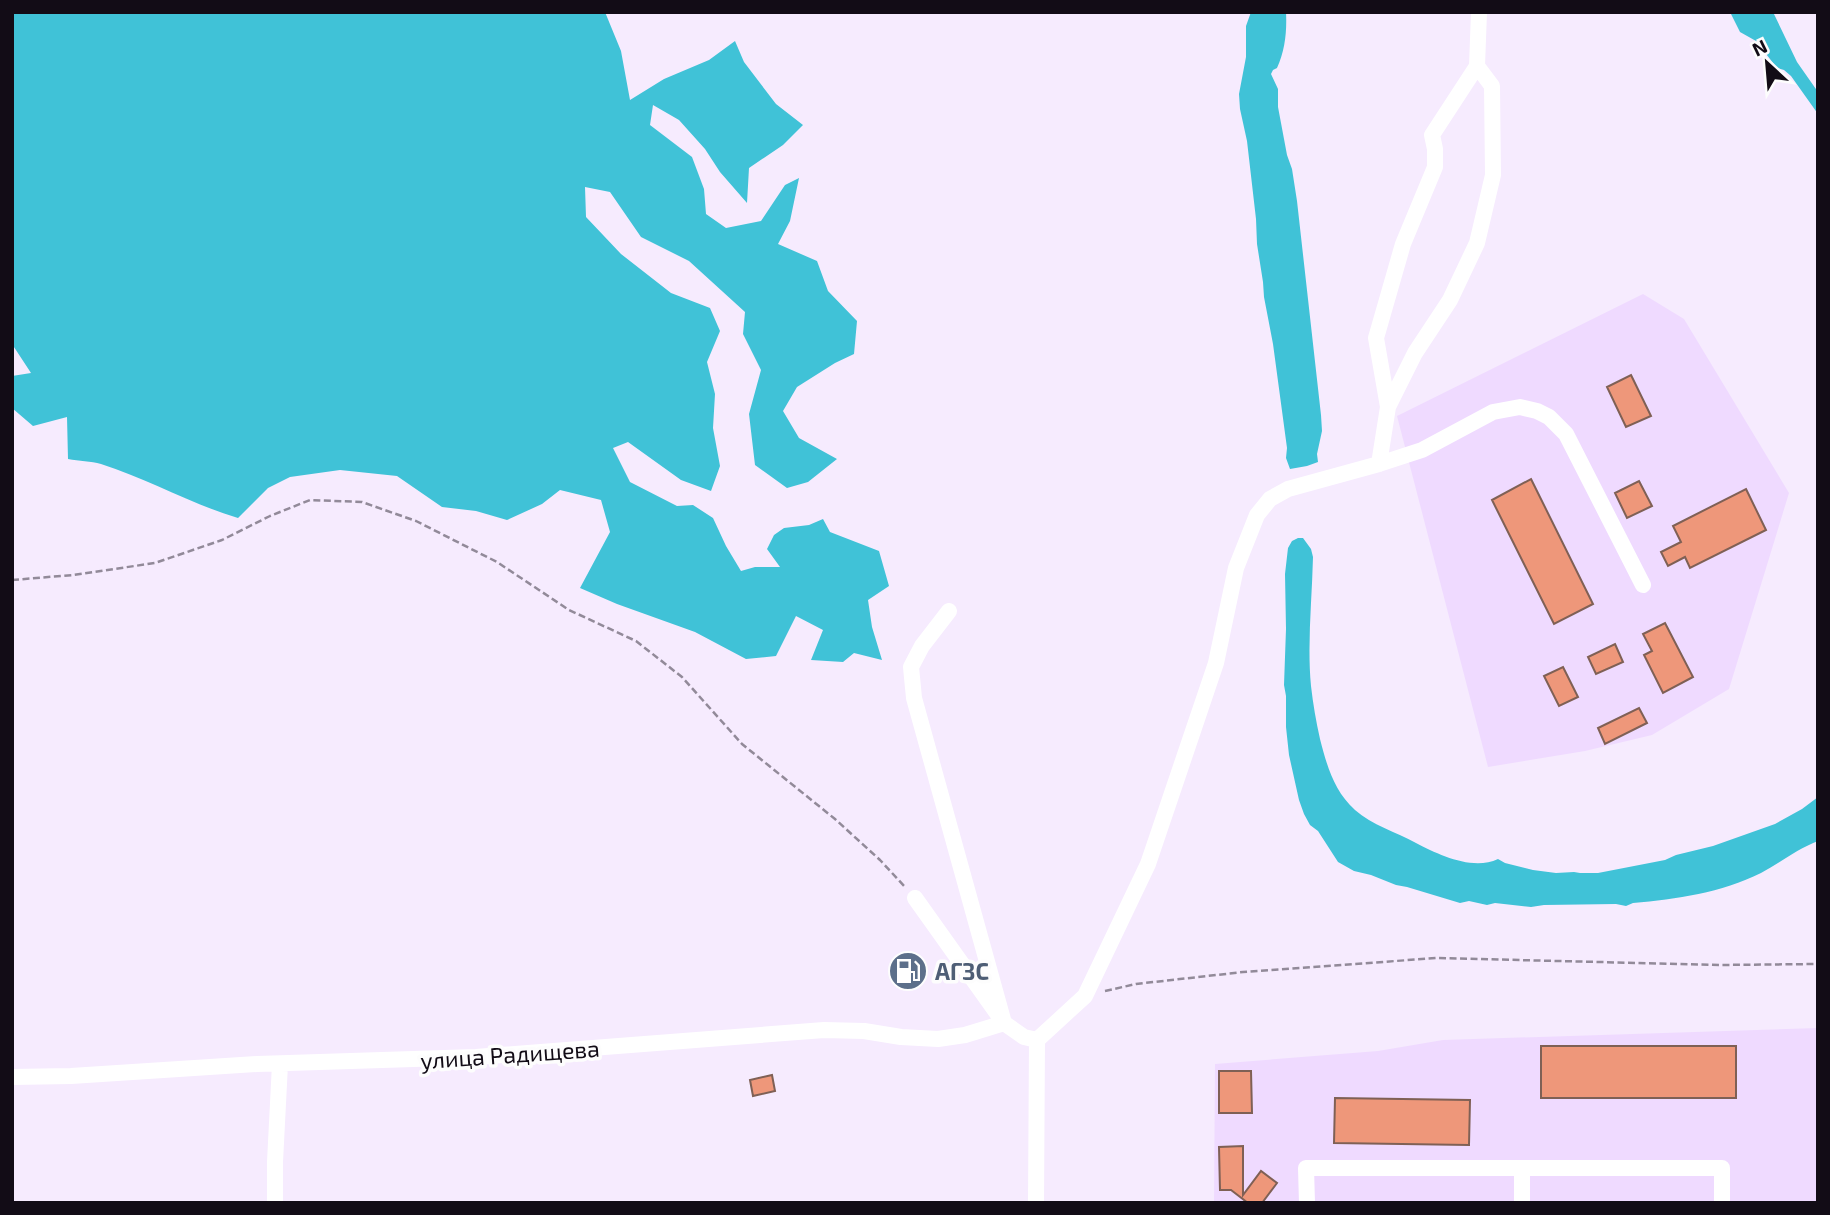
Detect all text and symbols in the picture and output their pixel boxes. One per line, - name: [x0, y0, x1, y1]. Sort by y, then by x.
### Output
- north arrow: [1732, 28, 1802, 98]
- text: N: [1748, 34, 1771, 61]
- fuel station icon: АГЗС: [887, 950, 929, 992]
- place label: АГЗС: [935, 957, 989, 985]
- street label: улица Радищева: [419, 1034, 601, 1075]

